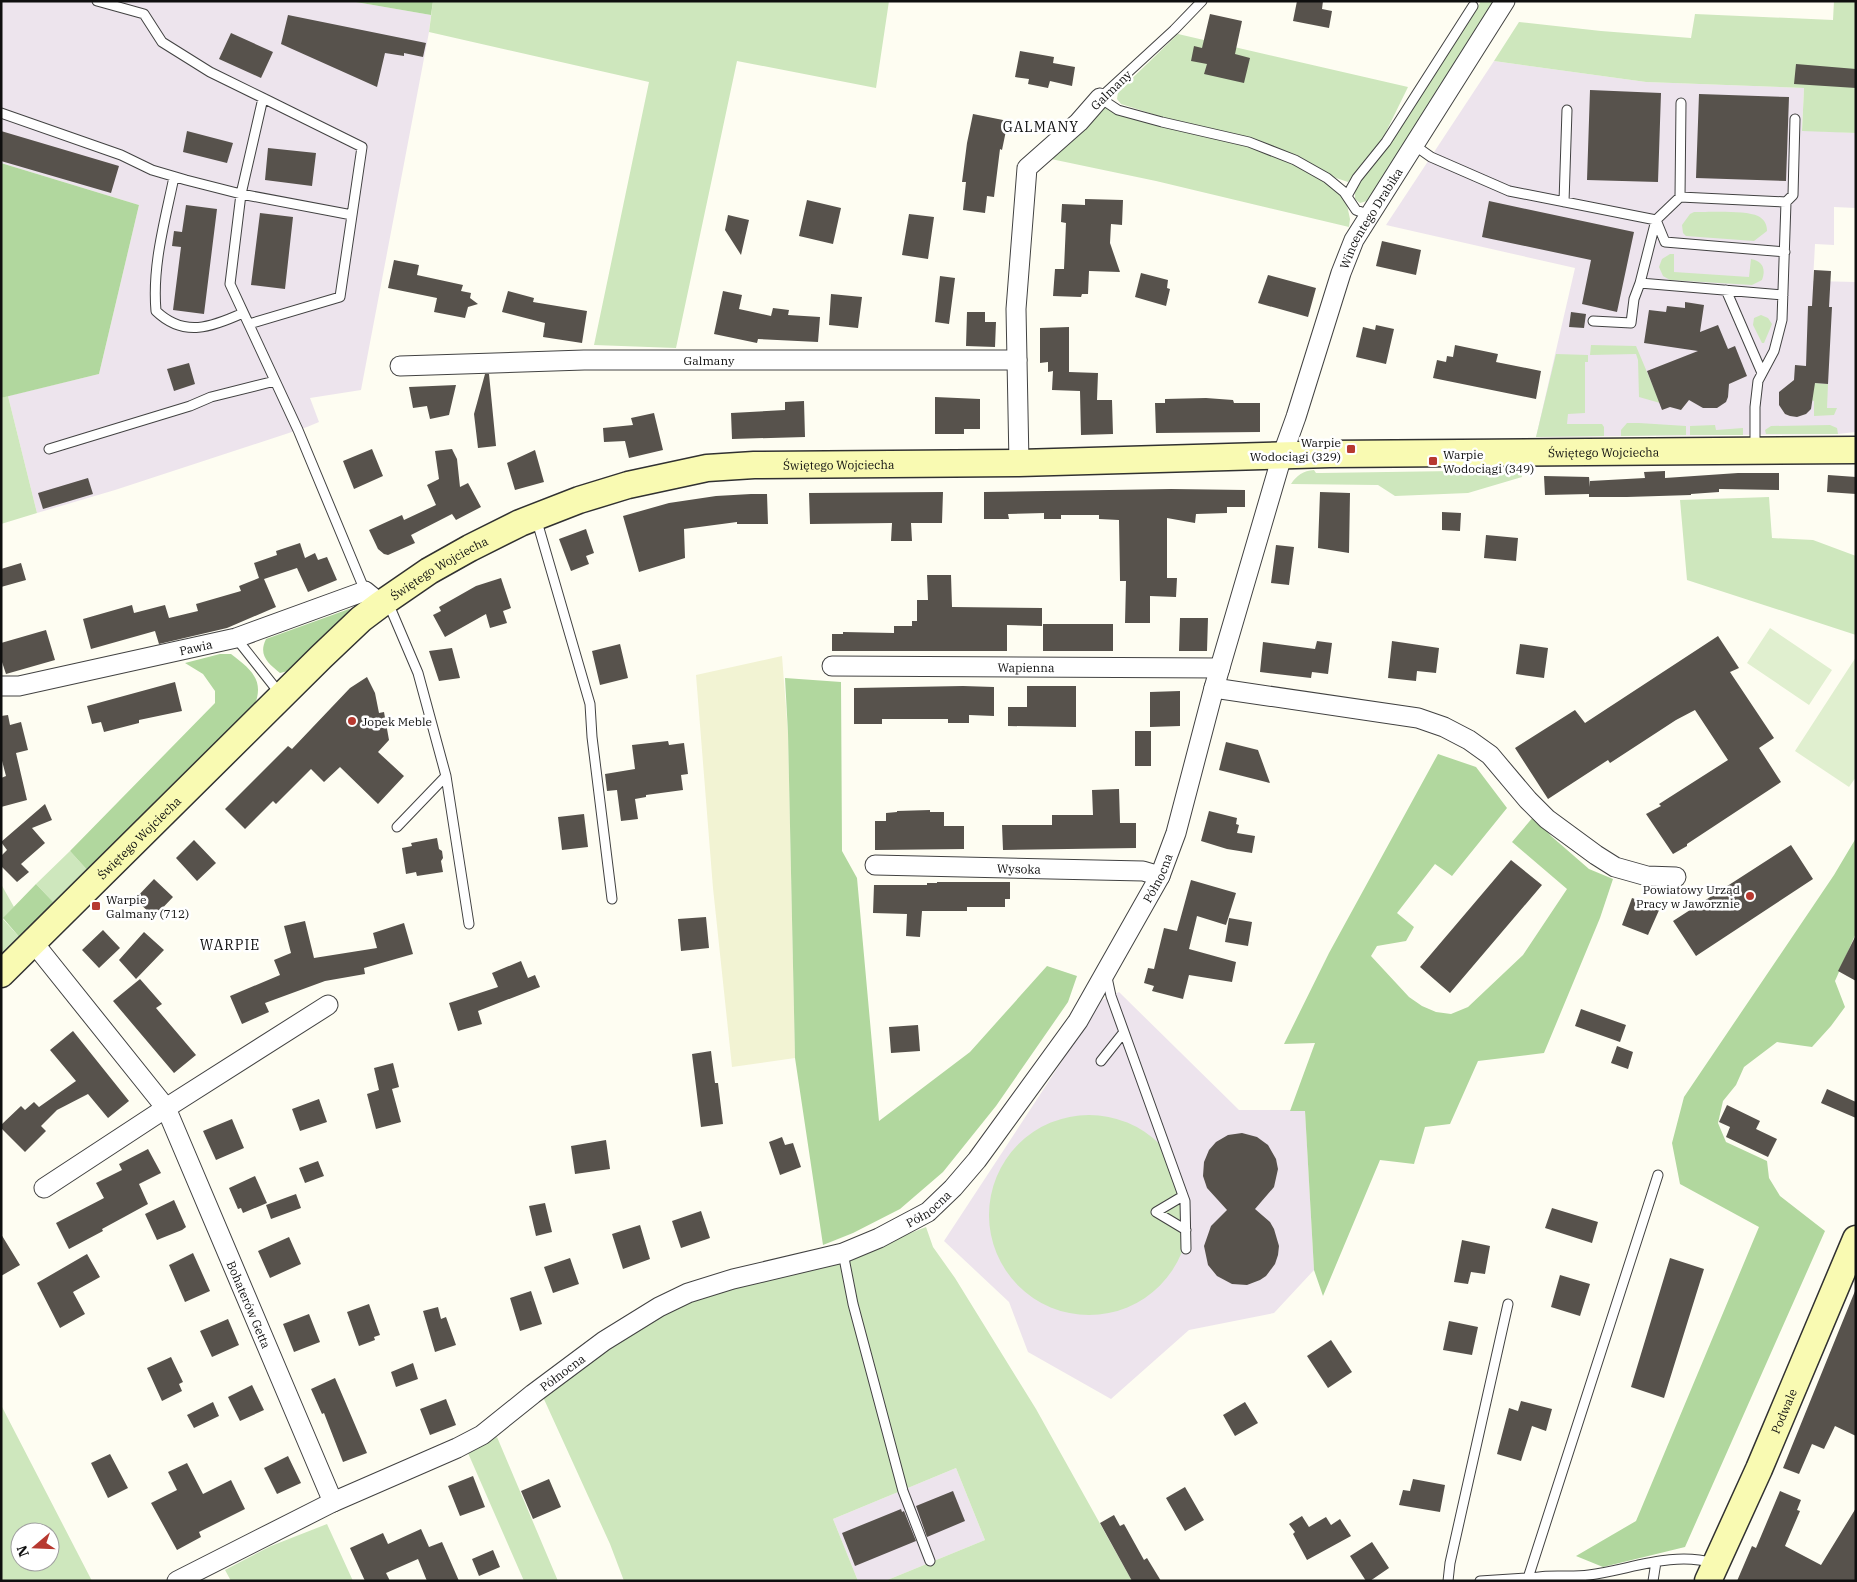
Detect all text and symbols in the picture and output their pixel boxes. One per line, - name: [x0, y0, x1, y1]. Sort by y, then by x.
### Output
- street label: Galmany: [1088, 67, 1135, 113]
- district label: GALMANY: [1003, 118, 1079, 136]
- street label: Wincentego Drabika: [1336, 164, 1406, 271]
- street label: Galmany: [683, 353, 735, 368]
- place label: Warpie Wodociągi (329): [1250, 435, 1341, 464]
- marker: Warpie Wodociągi (329): [1345, 443, 1357, 455]
- street label: Świętego Wojciecha: [1548, 444, 1660, 460]
- place label: Warpie Wodociągi (349): [1443, 447, 1534, 476]
- marker: Warpie Wodociągi (349): [1427, 455, 1439, 467]
- street label: Świętego Wojciecha: [783, 456, 895, 472]
- street label: Świętego Wojciecha: [387, 533, 491, 603]
- street label: Pawia: [178, 636, 214, 658]
- street label: Wapienna: [997, 659, 1055, 675]
- place label: Jopek Meble: [362, 714, 432, 729]
- marker: Jopek Meble: [346, 715, 358, 727]
- street label: Świętego Wojciecha: [94, 793, 184, 882]
- street label: Północna: [1139, 851, 1175, 905]
- street label: Wysoka: [997, 860, 1042, 876]
- place label: Powiatowy Urząd Pracy w Jaworznie: [1636, 882, 1740, 911]
- marker: Powiatowy Urząd Pracy w Jaworznie: [1744, 890, 1756, 902]
- place label: Warpie Galmany (712): [106, 892, 189, 921]
- marker: Warpie Galmany (712): [90, 900, 102, 912]
- district label: WARPIE: [200, 936, 260, 954]
- street label: Północna: [903, 1187, 954, 1230]
- street label: Bohaterów Getta: [224, 1258, 275, 1351]
- street label: Północna: [536, 1350, 588, 1394]
- street label: Podwale: [1767, 1386, 1800, 1436]
- north arrow: [10, 1522, 60, 1572]
- text: N: [12, 1543, 33, 1559]

